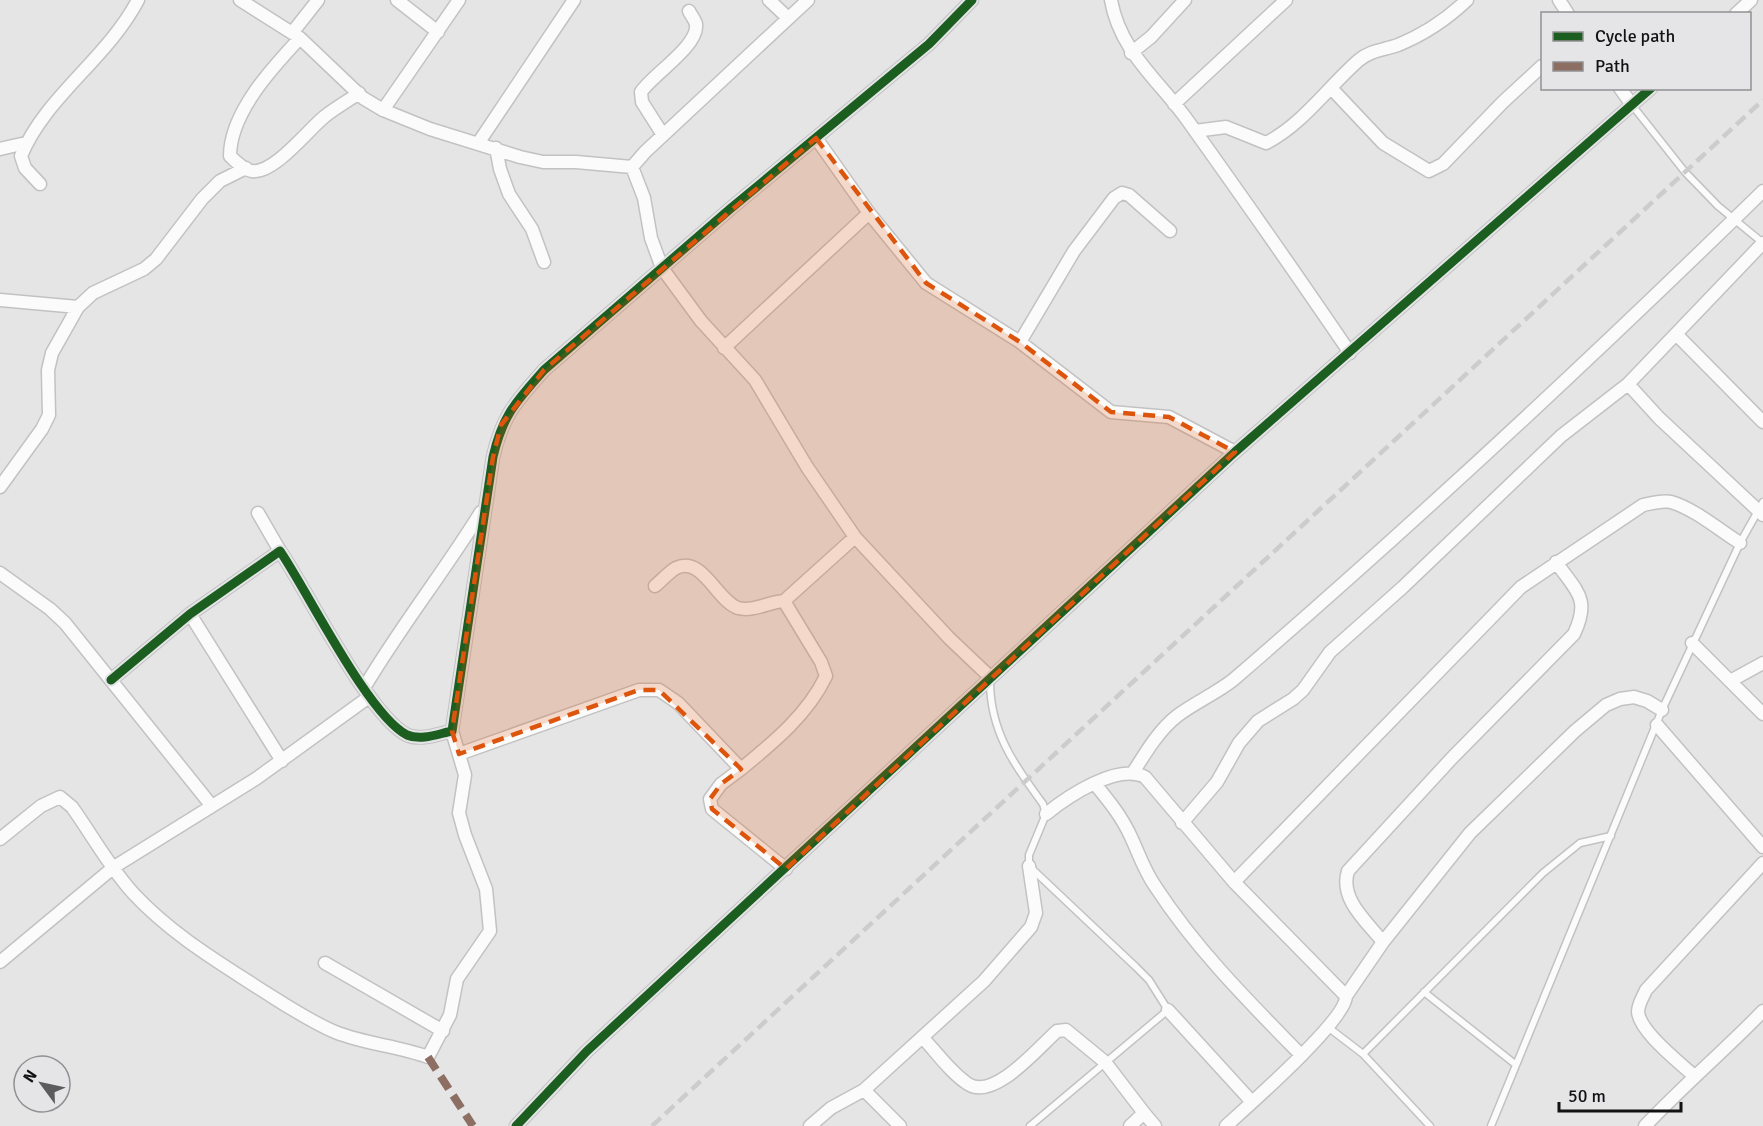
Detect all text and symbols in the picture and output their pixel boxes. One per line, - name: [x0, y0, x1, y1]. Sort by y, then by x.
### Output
- legend: [1541, 12, 1751, 90]
- text: Cycle path: [1595, 25, 1675, 47]
- text: Path: [1595, 55, 1630, 77]
- north arrow: [12, 1054, 72, 1114]
- text: N: [19, 1066, 42, 1086]
- scale bar: [1559, 1075, 1680, 1113]
- text: 50 m: [1568, 1085, 1606, 1107]

